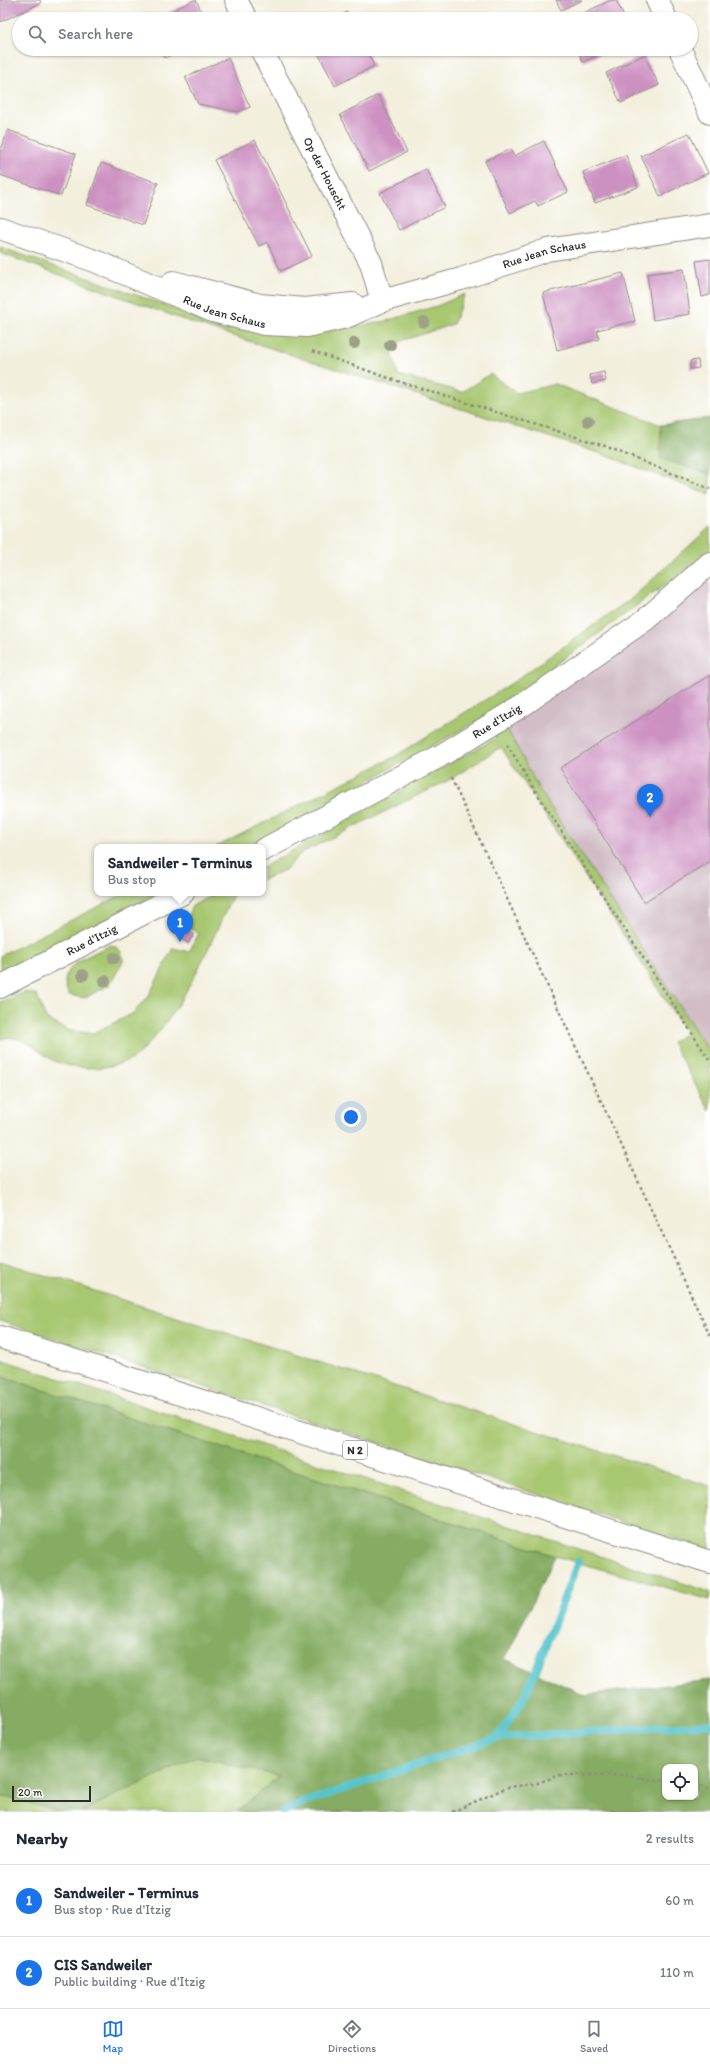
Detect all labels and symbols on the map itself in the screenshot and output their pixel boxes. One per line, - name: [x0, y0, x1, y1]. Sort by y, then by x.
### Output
- street label: Op der Houscht: [300, 135, 350, 213]
- street label: Rue Jean Schaus: [501, 237, 587, 272]
- street label: Rue Jean Schaus: [181, 292, 267, 331]
- street label: Rue d'Itzig: [470, 700, 525, 741]
- pin: 2: [637, 784, 663, 817]
- pin: 1: [167, 909, 193, 942]
- street label: Rue d'Itzig: [64, 921, 120, 959]
- your location: [341, 1107, 361, 1127]
- road number: N 2: [343, 1441, 367, 1459]
- scale bar: [12, 1784, 91, 1803]

